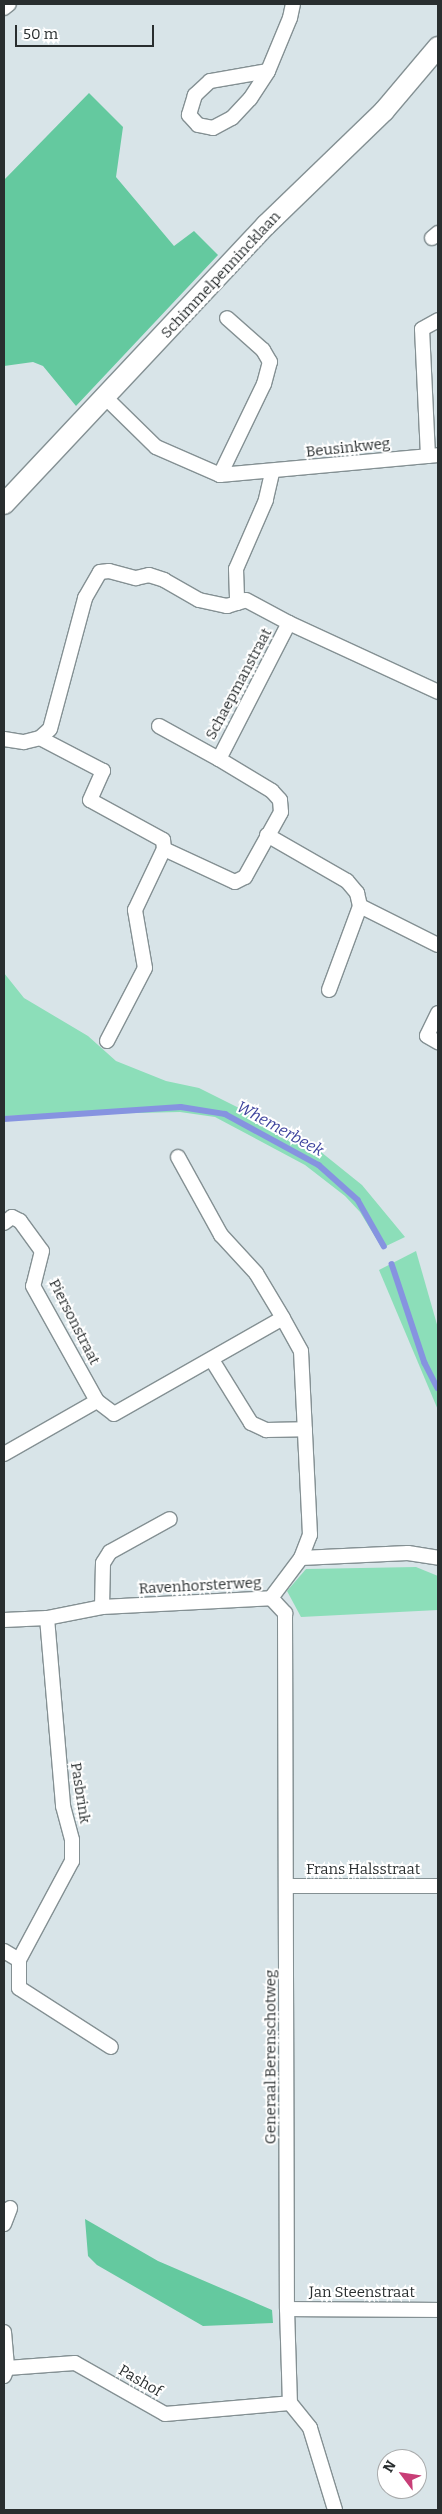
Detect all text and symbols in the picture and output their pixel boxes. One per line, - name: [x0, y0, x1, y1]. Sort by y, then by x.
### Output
- scale bar: [18, 15, 156, 47]
- text: 50 m: [23, 25, 58, 43]
- street label: Schimmelpennincklaan: [157, 208, 285, 342]
- street label: Beusinkweg: [305, 435, 391, 461]
- street label: Schaepmanstraat: [202, 625, 276, 743]
- water label: Whemerbeek: [233, 1097, 327, 1161]
- street label: Piersonstraat: [45, 1276, 103, 1368]
- street label: Ravenhorsterweg: [138, 1574, 262, 1598]
- street label: Pasbrink: [66, 1761, 94, 1825]
- street label: Frans Halsstraat: [306, 1861, 420, 1879]
- street label: Generaal Berenschotweg: [262, 1970, 280, 2144]
- street label: Jan Steenstraat: [309, 2284, 415, 2302]
- street label: Pashof: [115, 2361, 165, 2401]
- north arrow: [377, 2449, 427, 2499]
- text: N: [380, 2458, 400, 2476]

